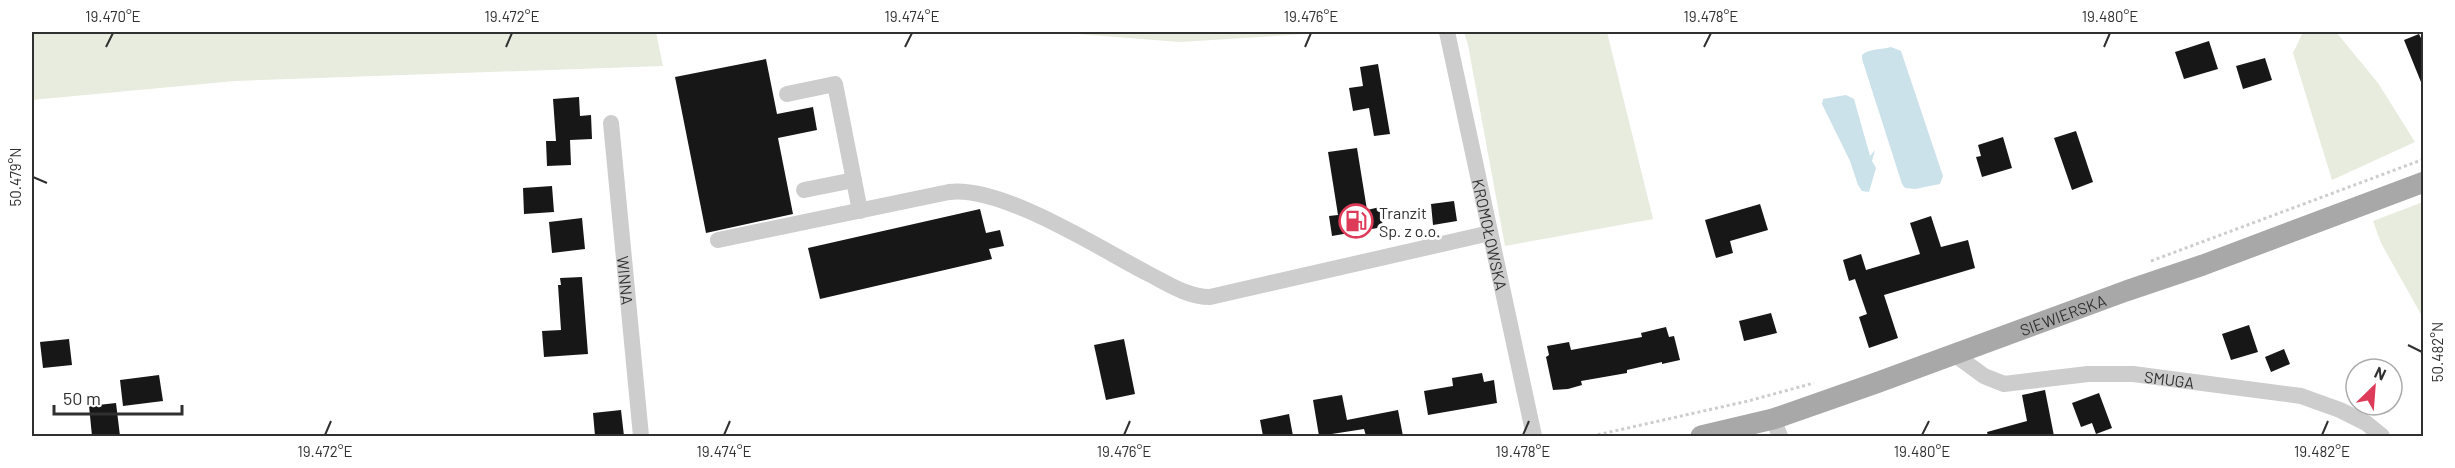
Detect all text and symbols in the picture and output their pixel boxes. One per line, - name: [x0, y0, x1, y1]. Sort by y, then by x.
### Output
- text: 19.470°E: [85, 7, 141, 25]
- text: 19.472°E: [485, 7, 539, 25]
- text: 19.474°E: [884, 7, 940, 25]
- text: 19.476°E: [1284, 7, 1338, 25]
- text: 19.478°E: [1684, 7, 1738, 25]
- text: 19.480°E: [2082, 7, 2138, 25]
- text: 50.479°N: [6, 148, 24, 206]
- street label: KROMOŁOWSKA: [1469, 177, 1512, 292]
- fuel station icon: Tranzit Sp. z o.o.: [1338, 203, 1374, 239]
- place label: Tranzit Sp. z o.o.: [1379, 203, 1441, 240]
- street label: WINNA: [614, 255, 638, 306]
- street label: SIEWIERSKA: [2017, 290, 2109, 339]
- text: 50.482°N: [2428, 322, 2446, 382]
- north arrow: [2344, 357, 2404, 417]
- text: N: [2372, 362, 2389, 384]
- street label: SMUGA: [2143, 366, 2196, 391]
- scale bar: [54, 378, 182, 416]
- text: 50 m: [63, 387, 101, 409]
- text: 19.472°E: [298, 442, 352, 460]
- text: 19.474°E: [696, 442, 752, 460]
- text: 19.476°E: [1097, 442, 1151, 460]
- text: 19.478°E: [1496, 442, 1550, 460]
- text: 19.480°E: [1894, 442, 1950, 460]
- text: 19.482°E: [2294, 442, 2350, 460]

